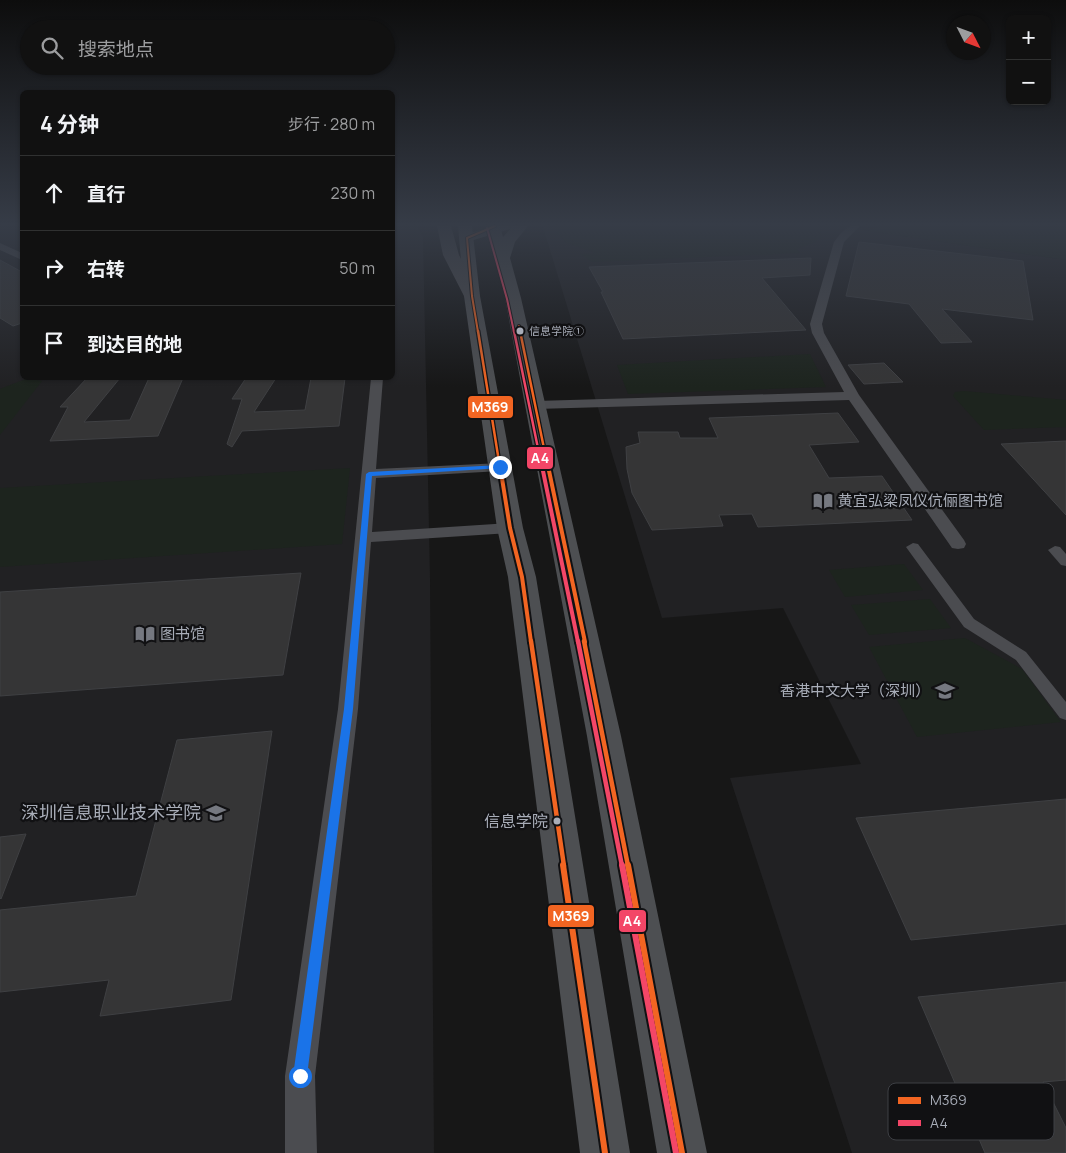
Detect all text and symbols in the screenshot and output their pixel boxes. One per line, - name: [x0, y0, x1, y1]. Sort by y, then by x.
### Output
- north arrow: [946, 15, 991, 60]
- map controls: [1006, 15, 1051, 105]
- button: +: [1006, 15, 1051, 60]
- search box: [20, 20, 395, 75]
- icon: search: [38, 34, 66, 62]
- text: 搜索地点: [78, 36, 154, 62]
- button: −: [1006, 60, 1051, 105]
- text: 4 分钟: [40, 110, 99, 138]
- text: 步行 · 280 m: [288, 113, 375, 135]
- icon: ahead: [40, 179, 68, 207]
- text: 直行: [87, 181, 125, 207]
- text: 230 m: [331, 182, 375, 204]
- icon: right: [40, 254, 68, 282]
- text: 右转: [87, 256, 125, 282]
- text: 50 m: [339, 257, 375, 279]
- place label: 信息学院①: [529, 323, 584, 338]
- marker: 信息学院①: [515, 326, 525, 336]
- icon: arrive: [40, 329, 68, 357]
- text: 到达目的地: [87, 331, 182, 357]
- line badge: M369: [467, 395, 514, 419]
- text: M369: [471, 397, 509, 416]
- line badge: A4: [526, 446, 554, 470]
- text: A4: [531, 448, 549, 467]
- route end: [489, 456, 512, 479]
- library icon: 黄宜弘梁凤仪伉俪图书馆: [812, 490, 834, 512]
- place label: 黄宜弘梁凤仪伉俪图书馆: [838, 490, 1003, 511]
- library icon: 图书馆: [134, 623, 156, 645]
- place label: 图书馆: [160, 623, 205, 644]
- place label: 香港中文大学（深圳）: [780, 680, 930, 701]
- school or university icon: 香港中文大学（深圳）: [934, 680, 956, 702]
- place label: 深圳信息职业技术学院: [21, 800, 201, 824]
- school or university icon: 深圳信息职业技术学院: [205, 802, 227, 824]
- place label: 信息学院: [484, 810, 548, 832]
- marker: 信息学院: [552, 816, 562, 826]
- line badge: M369: [547, 904, 595, 928]
- text: M369: [552, 906, 590, 925]
- line badge: A4: [618, 909, 647, 933]
- text: A4: [623, 911, 641, 930]
- route start: [289, 1065, 312, 1088]
- legend: [888, 1083, 1054, 1140]
- text: M369: [930, 1090, 967, 1109]
- text: A4: [930, 1113, 948, 1132]

